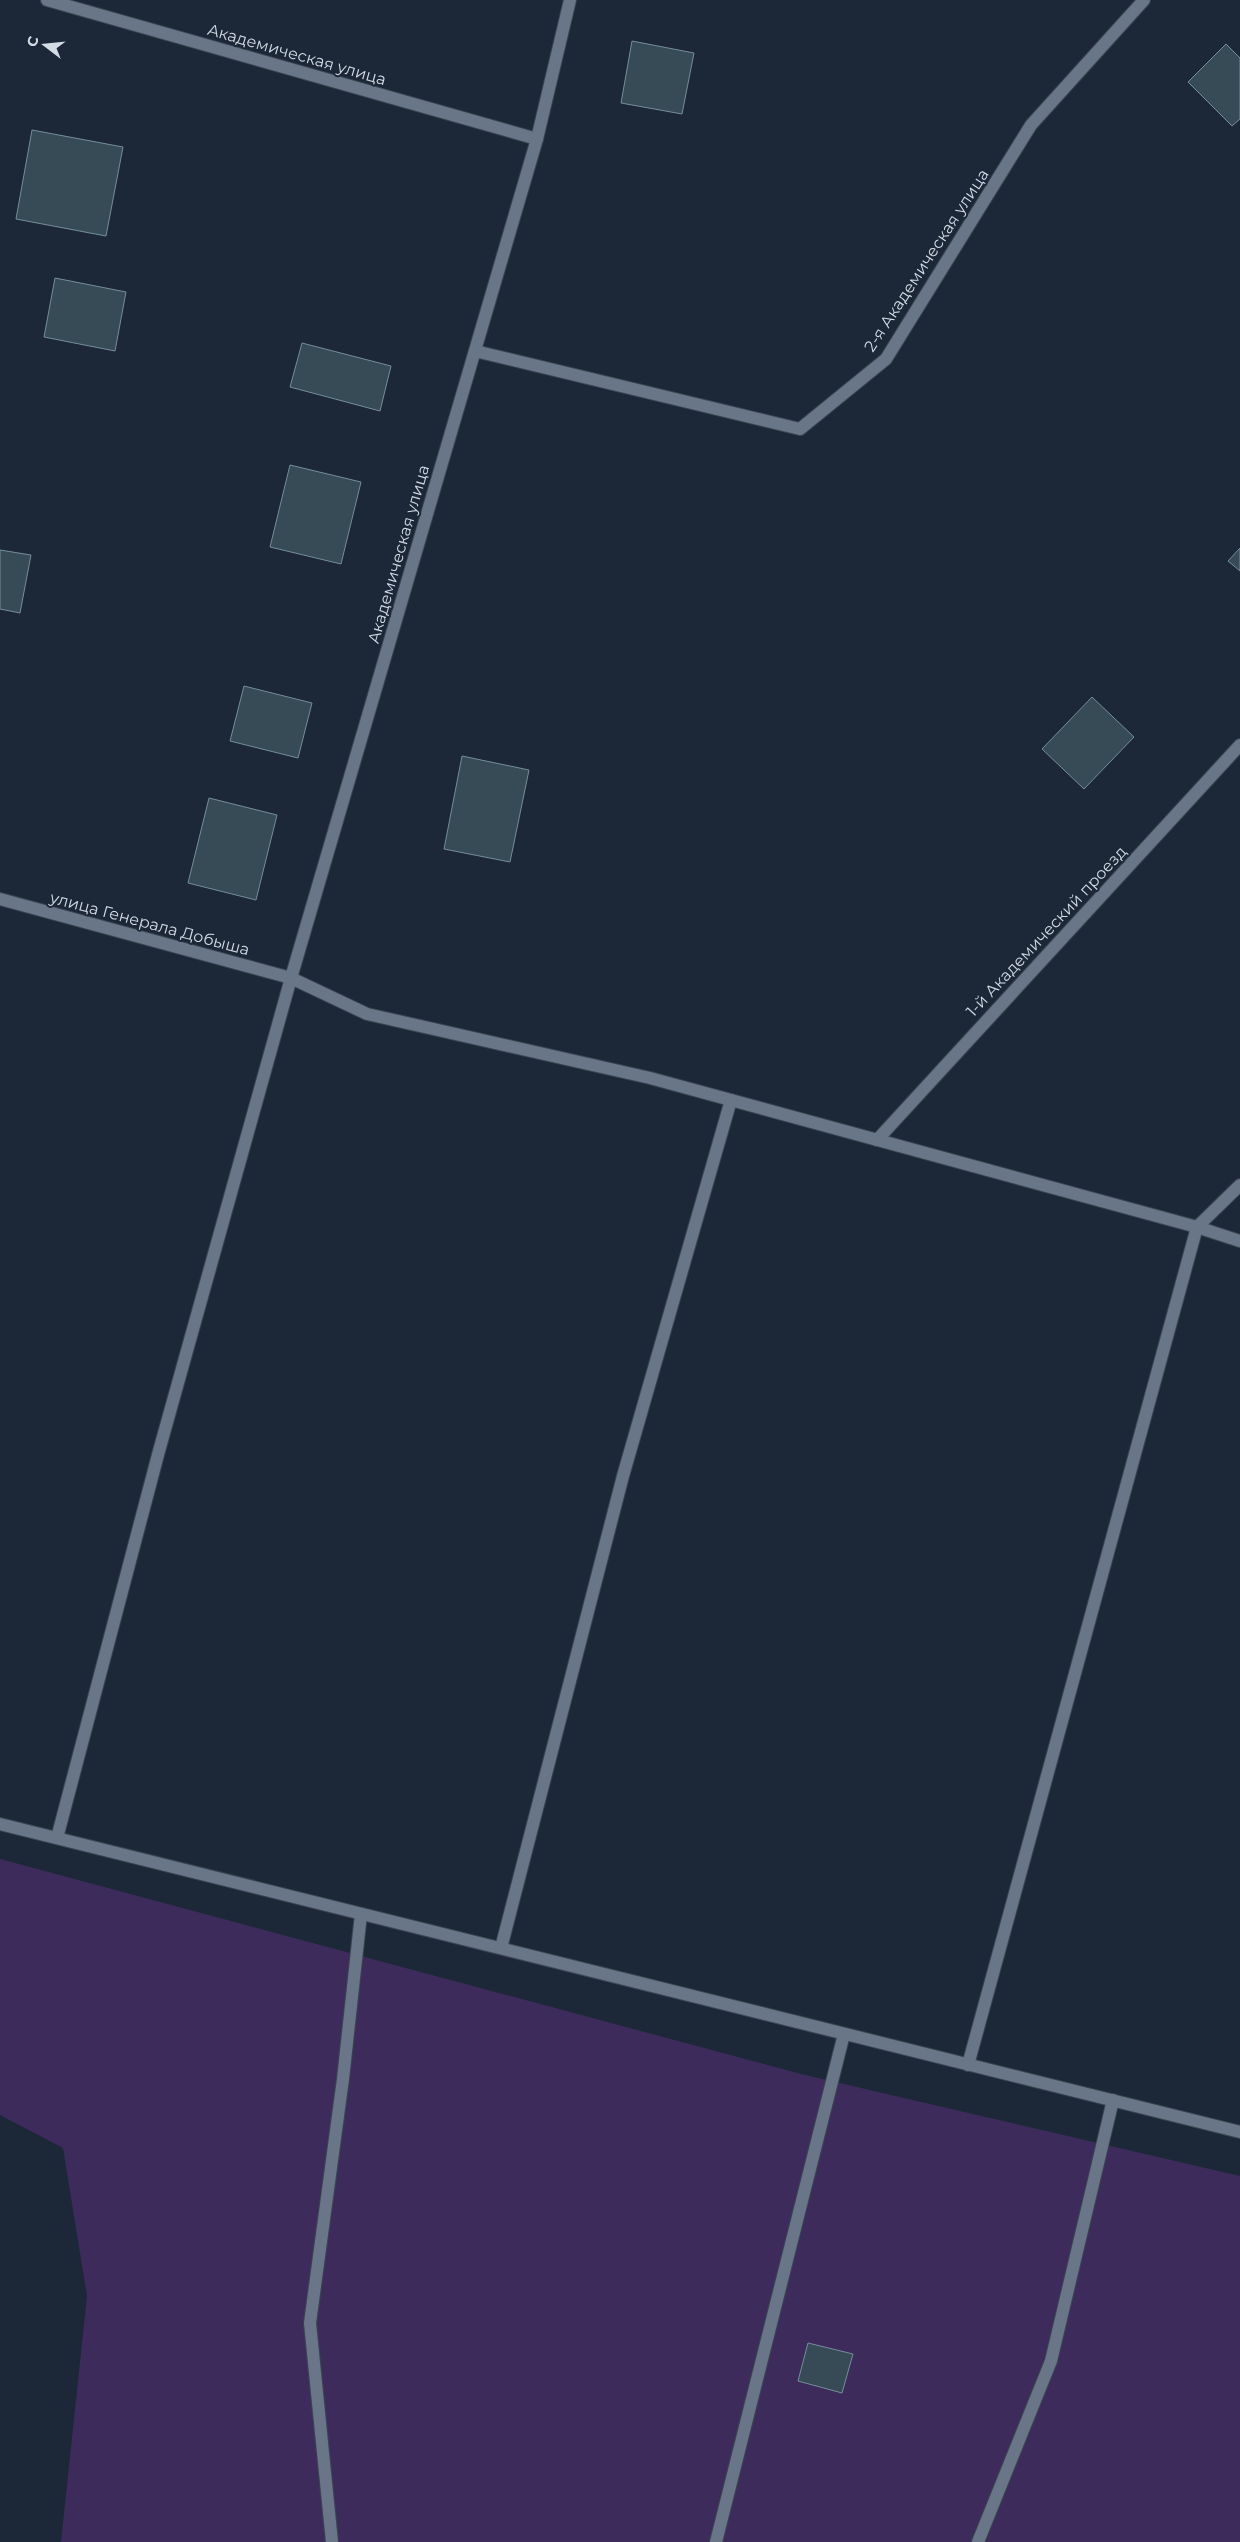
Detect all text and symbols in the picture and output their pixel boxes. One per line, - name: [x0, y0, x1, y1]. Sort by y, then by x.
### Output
- north arrow: [20, 20, 70, 70]
- street label: Академическая улица: [205, 20, 388, 89]
- text: С: [22, 34, 43, 49]
- street label: 2-я Академическая улица: [860, 165, 993, 355]
- street label: Академическая улица: [364, 463, 433, 646]
- street label: 1-й Академический проезд: [962, 842, 1130, 1021]
- street label: улица Генерала Добыша: [47, 887, 252, 959]

